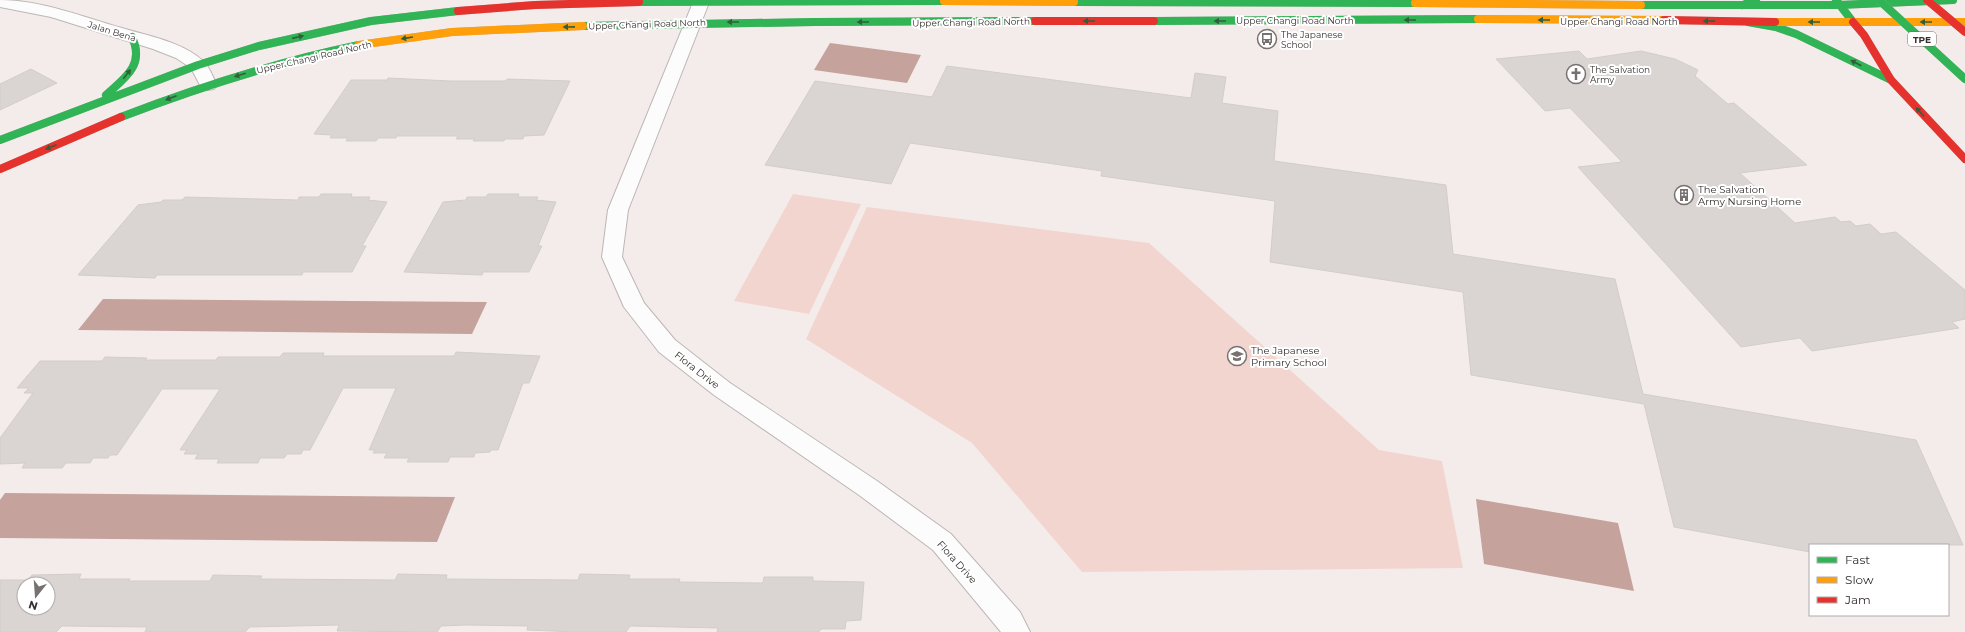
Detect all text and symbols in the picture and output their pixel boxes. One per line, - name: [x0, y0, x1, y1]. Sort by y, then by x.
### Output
- street label: Upper Changi Road North: [912, 15, 1030, 29]
- street label: Upper Changi Road North: [1236, 15, 1354, 26]
- street label: Upper Changi Road North: [588, 16, 706, 32]
- street label: Upper Changi Road North: [1560, 16, 1678, 27]
- one-way arrow: [1403, 17, 1416, 23]
- one-way arrow: [1537, 17, 1550, 23]
- street label: Jalan Bena: [86, 18, 137, 44]
- one-way arrow: [1082, 18, 1095, 24]
- one-way arrow: [1213, 18, 1226, 24]
- one-way arrow: [1702, 18, 1715, 24]
- one-way arrow: [726, 19, 739, 25]
- one-way arrow: [856, 19, 869, 25]
- one-way arrow: [1807, 19, 1820, 25]
- one-way arrow: [1919, 19, 1932, 25]
- one-way arrow: [563, 23, 575, 30]
- bus stop icon: The Japanese School: [1256, 28, 1278, 50]
- place label: The Japanese School: [1281, 29, 1343, 50]
- road number: TPE: [1908, 32, 1936, 46]
- one-way arrow: [291, 34, 304, 40]
- one-way arrow: [401, 35, 414, 41]
- street label: Upper Changi Road North: [255, 38, 373, 76]
- one-way arrow: [1851, 60, 1862, 66]
- church icon: The Salvation Army: [1565, 63, 1587, 85]
- place label: The Salvation Army: [1590, 64, 1650, 85]
- one-way arrow: [123, 68, 132, 79]
- one-way arrow: [234, 72, 246, 78]
- one-way arrow: [165, 96, 177, 102]
- one-way arrow: [1915, 107, 1925, 117]
- one-way arrow: [44, 144, 56, 150]
- place label: The Salvation Army Nursing Home: [1698, 183, 1801, 208]
- building icon: The Salvation Army Nursing Home: [1673, 184, 1695, 206]
- place label: The Japanese Primary School: [1251, 344, 1327, 369]
- school or university icon: The Japanese Primary School: [1226, 345, 1248, 367]
- street label: Flora Drive: [672, 348, 722, 392]
- street label: Flora Drive: [934, 538, 980, 586]
- legend: [1809, 544, 1949, 616]
- text: Fast: [1845, 552, 1870, 567]
- text: Slow: [1845, 572, 1874, 587]
- north arrow: [16, 576, 56, 616]
- text: Jam: [1844, 592, 1871, 607]
- text: N: [27, 598, 39, 614]

